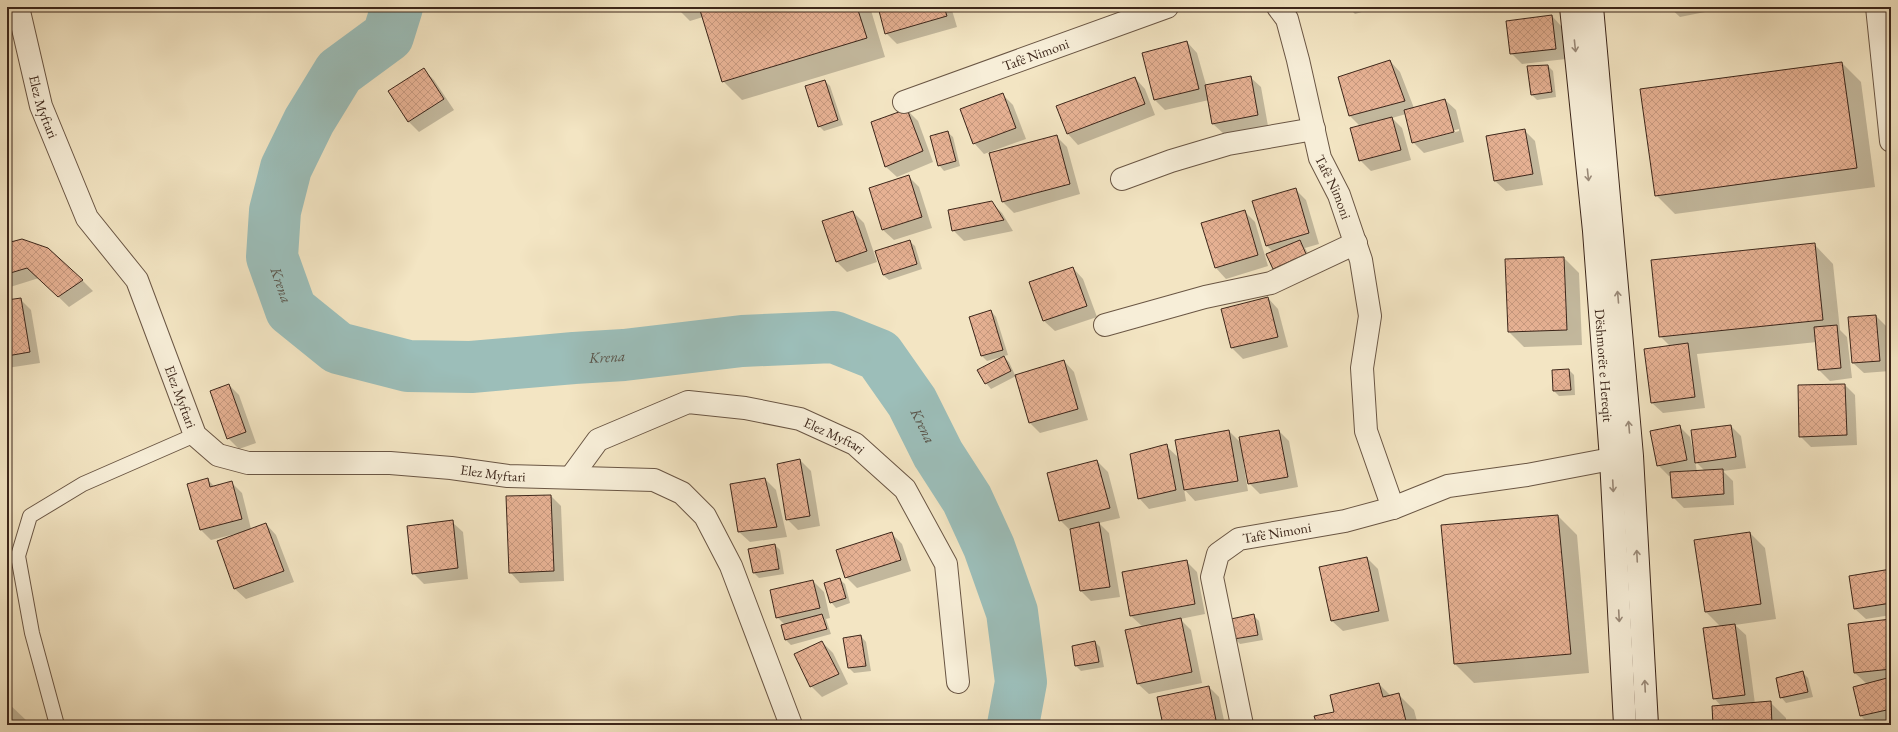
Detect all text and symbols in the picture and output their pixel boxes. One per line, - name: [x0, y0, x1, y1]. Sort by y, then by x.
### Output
- street label: Tafë Nimoni: [1000, 34, 1072, 75]
- one-way arrow: [1572, 39, 1579, 52]
- street label: Elez Myftari: [25, 73, 63, 142]
- street label: Tafë Nimoni: [1311, 152, 1356, 222]
- one-way arrow: [1584, 168, 1592, 181]
- water label: Krena: [267, 263, 297, 305]
- one-way arrow: [1615, 291, 1622, 304]
- street label: Dëshmorët e Hereqit: [1591, 308, 1617, 423]
- water label: Krena: [587, 345, 626, 367]
- street label: Elez Myftari: [161, 363, 201, 431]
- water label: Krena: [907, 404, 940, 446]
- street label: Elez Myftari: [801, 413, 869, 458]
- one-way arrow: [1626, 421, 1633, 434]
- street label: Elez Myftari: [459, 460, 526, 485]
- one-way arrow: [1609, 479, 1616, 492]
- street label: Tafë Nimoni: [1241, 518, 1313, 547]
- one-way arrow: [1634, 550, 1641, 563]
- one-way arrow: [1616, 609, 1623, 622]
- one-way arrow: [1641, 680, 1648, 693]

